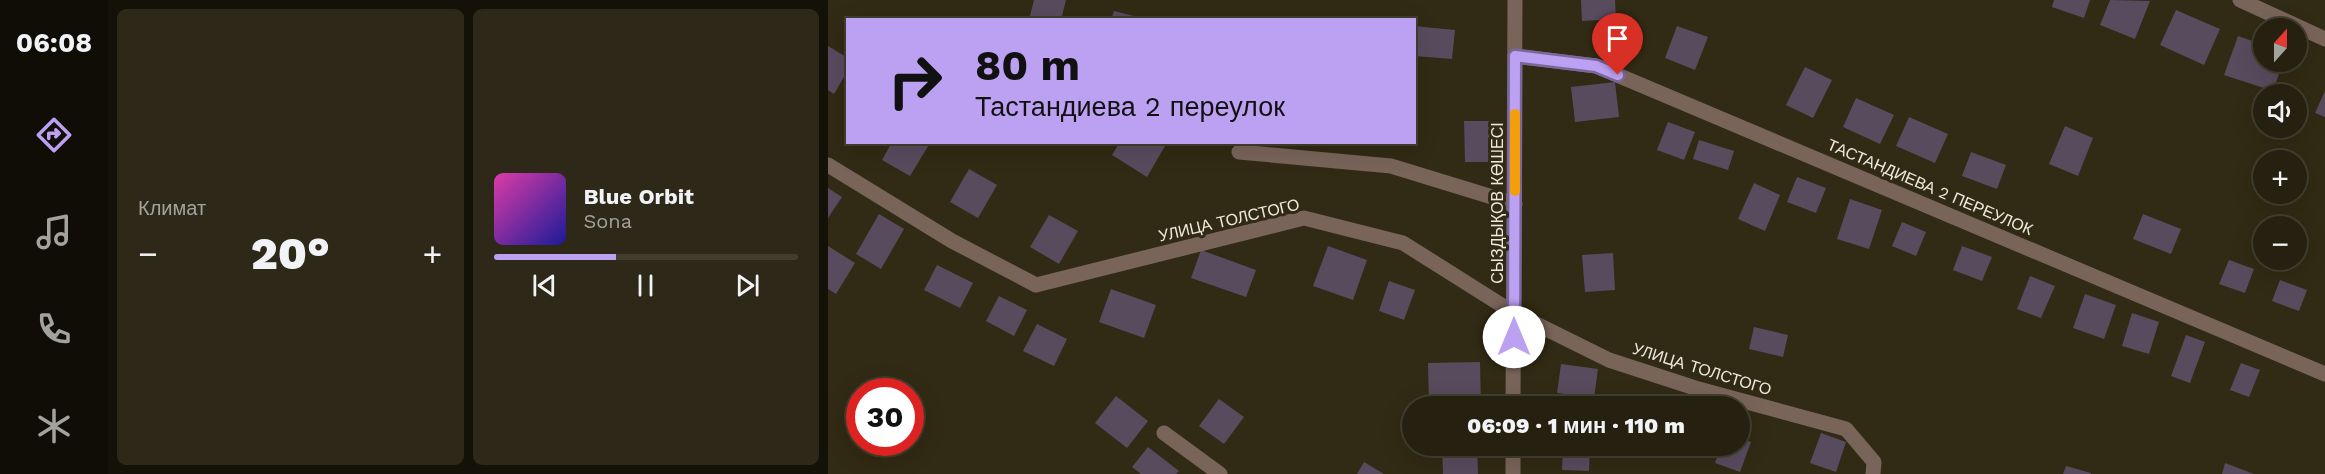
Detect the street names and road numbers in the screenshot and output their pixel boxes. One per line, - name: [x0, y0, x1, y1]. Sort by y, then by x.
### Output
- street label: СЫЗДЫҚОВ КӨШЕСІ: [1488, 122, 1507, 284]
- street label: ТАСТАНДИЕВА 2 ПЕРЕУЛОК: [1824, 135, 2036, 239]
- street label: УЛИЦА ТОЛСТОГО: [1157, 195, 1301, 245]
- street label: УЛИЦА ТОЛСТОГО: [1630, 339, 1774, 399]

